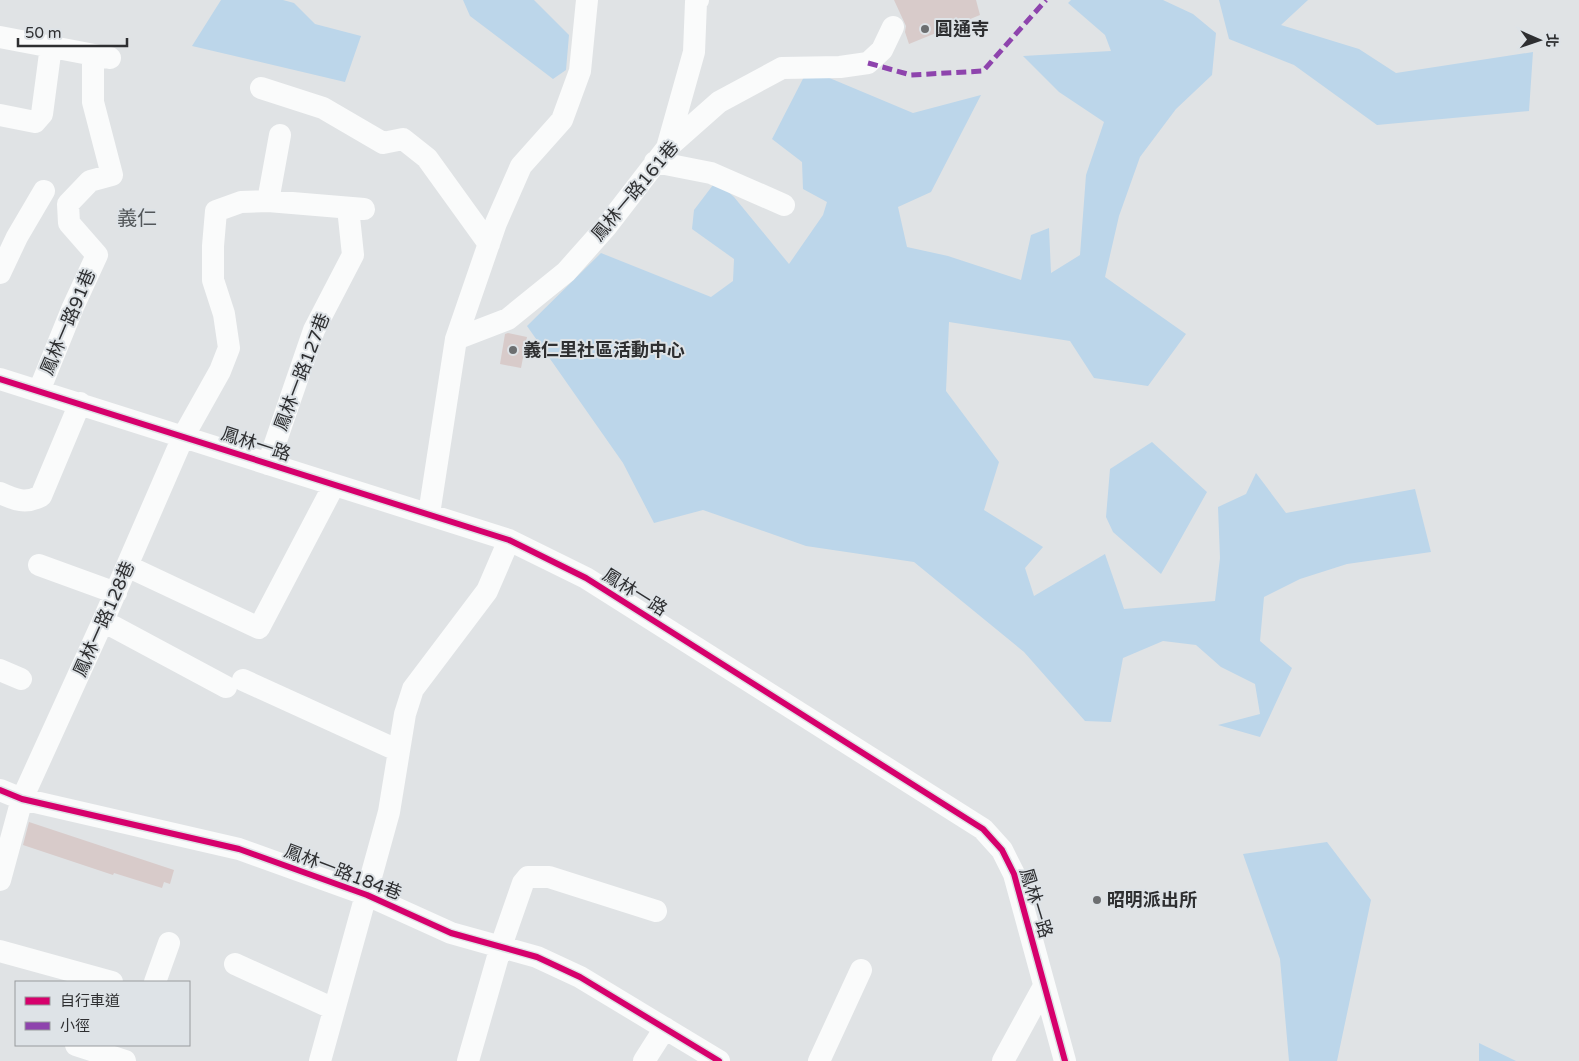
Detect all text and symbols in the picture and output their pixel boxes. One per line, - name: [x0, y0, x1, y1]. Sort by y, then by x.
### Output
- scale bar: [18, 15, 126, 47]
- north arrow: [1514, 15, 1564, 65]
- place label: 圓通寺: [935, 18, 989, 40]
- marker: 圓通寺: [919, 23, 931, 35]
- text: 50 m: [25, 24, 62, 42]
- text: 北: [1543, 33, 1560, 48]
- street label: 鳳林一路161巷: [587, 136, 683, 246]
- district label: 義仁: [117, 207, 157, 231]
- street label: 鳳林一路91巷: [36, 266, 100, 378]
- street label: 鳳林一路127巷: [270, 310, 334, 434]
- place label: 義仁里社區活動中心: [523, 339, 685, 361]
- marker: 義仁里社區活動中心: [507, 344, 519, 356]
- street label: 鳳林一路: [218, 422, 294, 466]
- street label: 鳳林一路128巷: [69, 558, 139, 680]
- street label: 鳳林一路: [599, 564, 671, 620]
- street label: 鳳林一路184巷: [281, 840, 405, 904]
- street label: 鳳林一路: [1015, 865, 1057, 941]
- place label: 昭明派出所: [1107, 889, 1197, 911]
- marker: 昭明派出所: [1091, 894, 1103, 906]
- legend: [15, 981, 190, 1046]
- text: 自行車道: [60, 992, 120, 1010]
- text: 小徑: [60, 1017, 90, 1035]

